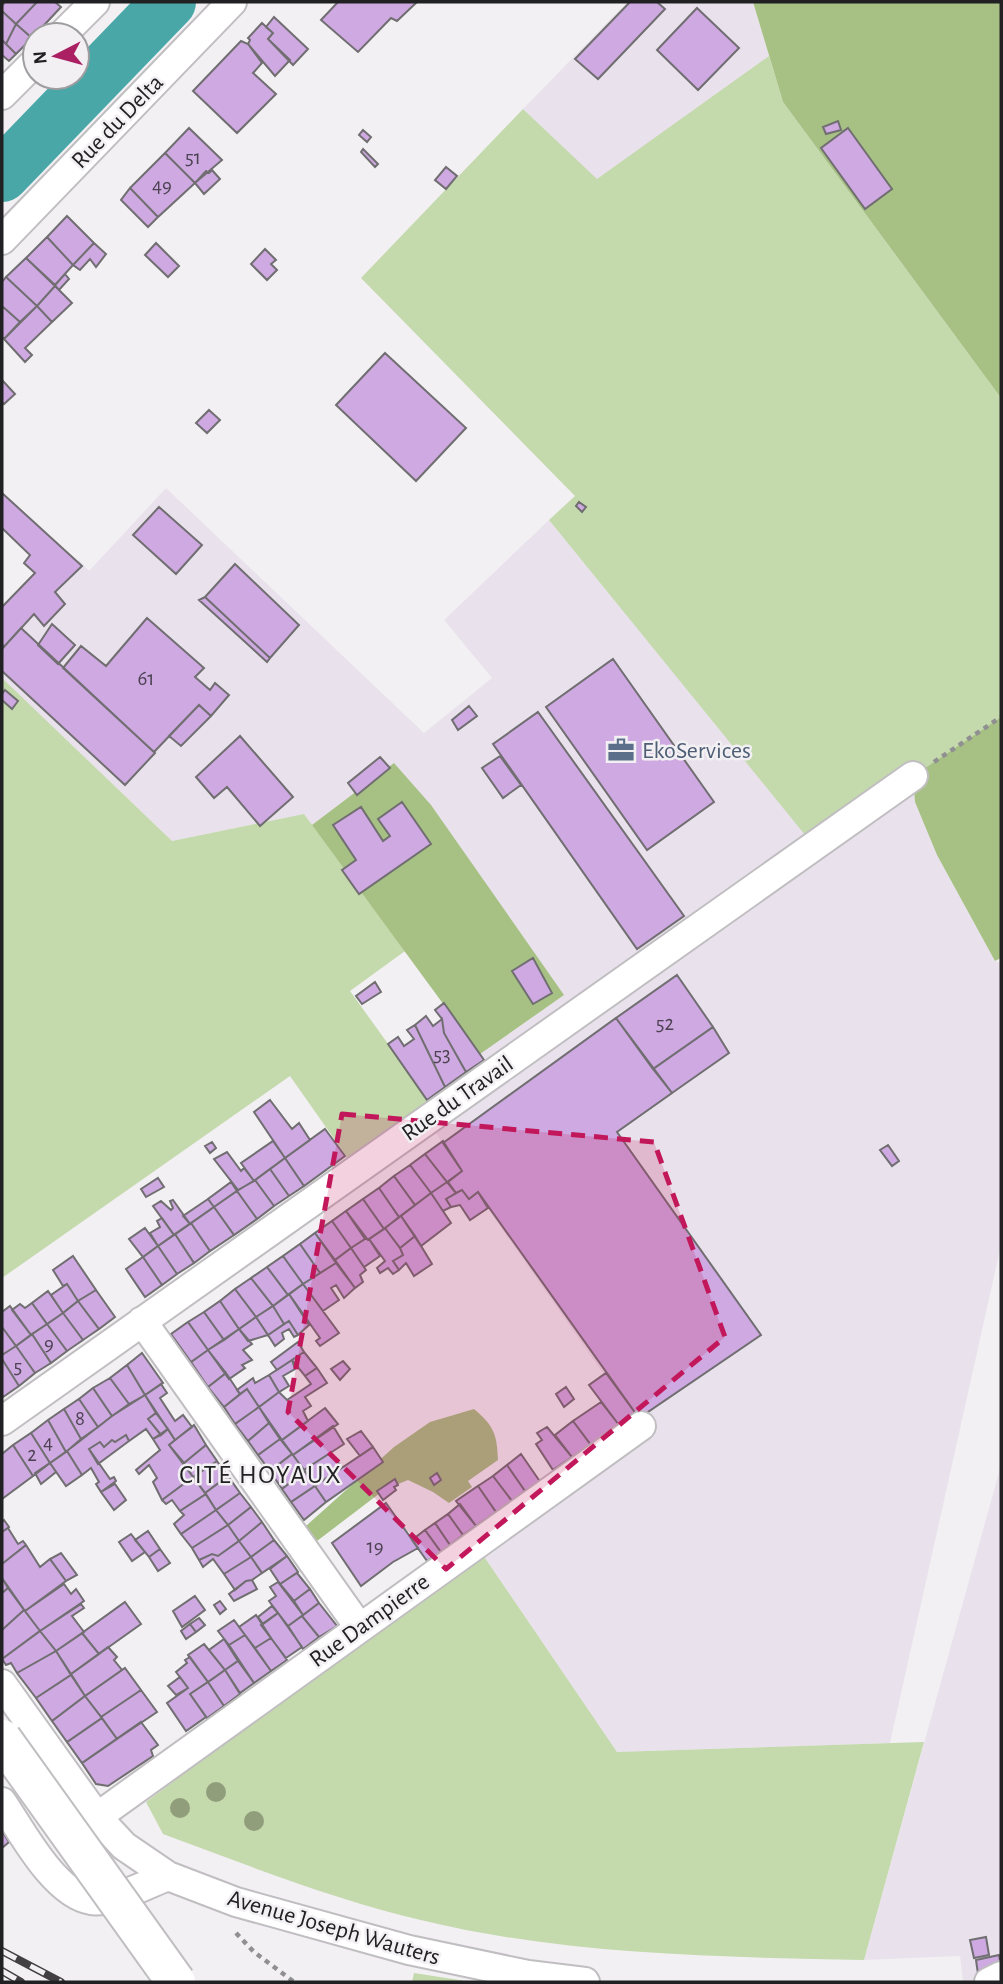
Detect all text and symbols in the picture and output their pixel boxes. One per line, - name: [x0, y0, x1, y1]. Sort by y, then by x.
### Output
- north arrow: [21, 21, 91, 91]
- text: N: [30, 50, 51, 65]
- street label: Rue du Delta: [67, 70, 168, 173]
- house number: 51: [185, 147, 201, 168]
- house number: 49: [152, 175, 172, 196]
- house number: 61: [137, 668, 155, 689]
- office icon: EkoServices: [606, 735, 636, 765]
- place label: EkoServices: [642, 739, 751, 763]
- house number: 52: [656, 1013, 674, 1034]
- house number: 53: [433, 1044, 451, 1065]
- street label: Rue du Travail: [398, 1052, 518, 1146]
- house number: 9: [44, 1333, 54, 1354]
- house number: 5: [14, 1356, 22, 1377]
- house number: 8: [75, 1408, 85, 1429]
- house number: 4: [43, 1432, 53, 1453]
- house number: 2: [27, 1444, 37, 1465]
- district label: CITÉ HOYAUX: [179, 1460, 343, 1488]
- house number: 19: [366, 1536, 384, 1557]
- street label: Rue Dampierre: [305, 1570, 434, 1672]
- street label: Avenue Joseph Wauters: [225, 1886, 443, 1970]

